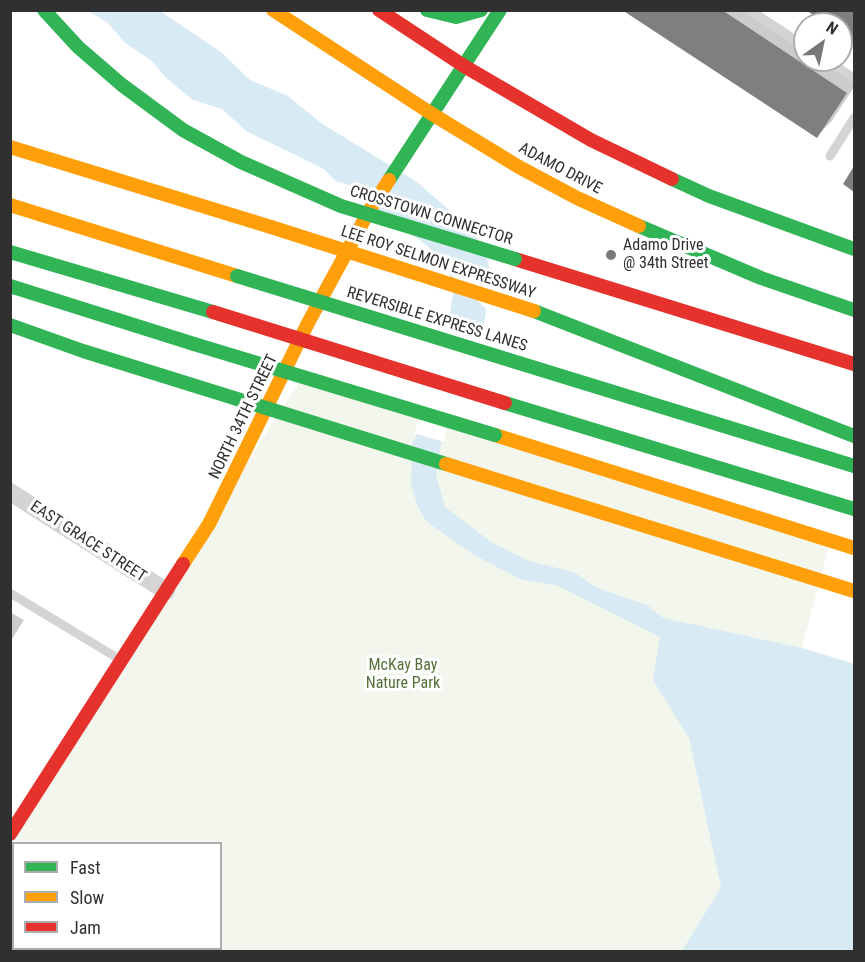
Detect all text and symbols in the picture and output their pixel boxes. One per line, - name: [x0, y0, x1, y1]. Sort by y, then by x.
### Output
- north arrow: [793, 12, 853, 72]
- text: N: [823, 18, 841, 39]
- street label: ADAMO DRIVE: [515, 139, 605, 199]
- street label: CROSSTOWN CONNECTOR: [347, 182, 515, 250]
- street label: LEE ROY SELMON EXPRESSWAY: [338, 222, 538, 304]
- place label: Adamo Drive @ 34th Street: [623, 236, 708, 274]
- marker: Adamo Drive @ 34th Street: [604, 248, 618, 262]
- street label: REVERSIBLE EXPRESS LANES: [344, 283, 530, 357]
- street label: NORTH 34TH STREET: [205, 351, 283, 483]
- street label: EAST GRACE STREET: [26, 497, 150, 587]
- park label: McKay Bay Nature Park: [366, 656, 440, 694]
- legend: [12, 842, 222, 950]
- text: Fast: [70, 857, 101, 878]
- text: Slow: [70, 887, 104, 908]
- text: Jam: [70, 917, 101, 938]

